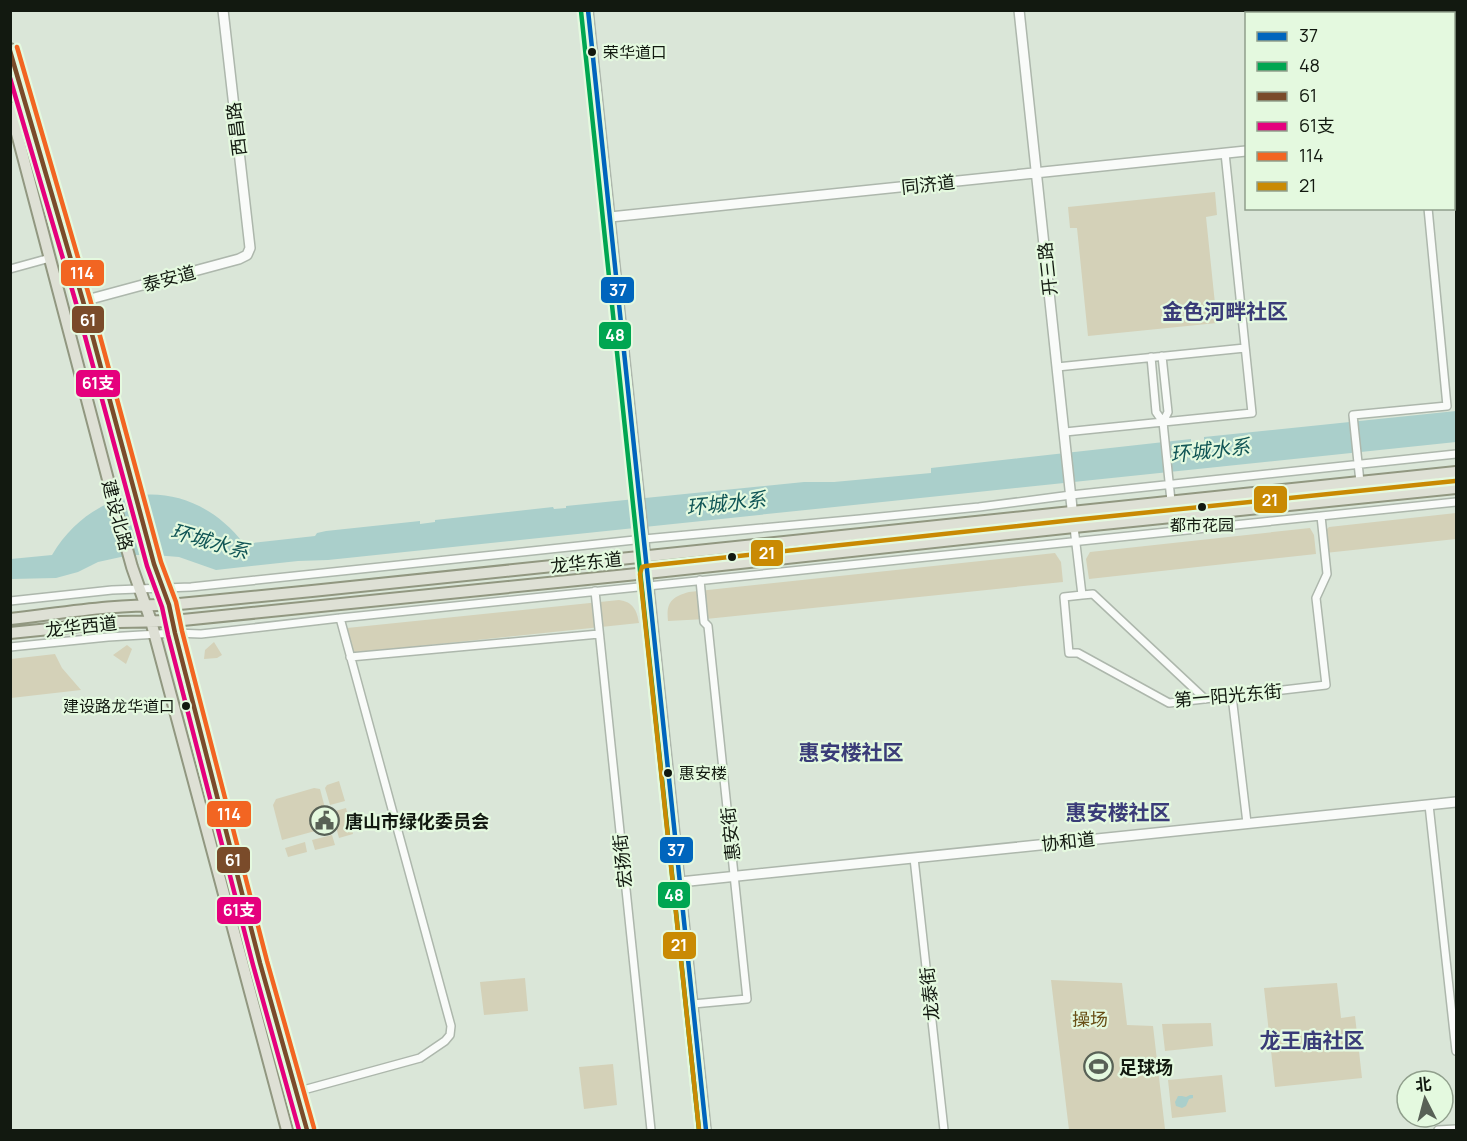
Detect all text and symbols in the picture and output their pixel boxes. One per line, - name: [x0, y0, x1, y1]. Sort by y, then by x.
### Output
- legend: [1245, 12, 1455, 210]
- text: 37: [1299, 23, 1318, 47]
- place label: 荣华道口: [603, 41, 667, 63]
- marker: 荣华道口: [586, 46, 598, 58]
- text: 48: [1299, 53, 1320, 77]
- text: 61: [1299, 83, 1317, 107]
- street label: 西昌路: [221, 101, 251, 157]
- text: 61支: [1299, 113, 1335, 137]
- text: 114: [1299, 143, 1324, 167]
- street label: 同济道: [900, 169, 956, 199]
- text: 21: [1299, 173, 1316, 197]
- street label: 开三路: [1032, 241, 1062, 297]
- line badge: 114: [60, 259, 105, 287]
- street label: 泰安道: [140, 259, 198, 297]
- text: 114: [70, 262, 94, 284]
- line badge: 37: [600, 276, 635, 304]
- text: 37: [609, 279, 627, 301]
- district label: 金色河畔社区: [1162, 297, 1288, 325]
- line badge: 61: [71, 305, 105, 334]
- text: 61: [80, 309, 96, 331]
- line badge: 48: [598, 321, 632, 350]
- text: 48: [605, 324, 625, 346]
- line badge: 61支: [75, 369, 121, 398]
- text: 61支: [82, 372, 114, 394]
- water label: 环城水系: [1169, 432, 1252, 468]
- street label: 建设北路: [97, 477, 139, 553]
- water label: 环城水系: [685, 485, 768, 521]
- line badge: 21: [1253, 485, 1288, 514]
- text: 21: [1262, 489, 1278, 511]
- marker: 都市花园: [1196, 501, 1208, 513]
- place label: 都市花园: [1170, 514, 1234, 536]
- water label: 环城水系: [168, 517, 253, 565]
- line badge: 21: [750, 539, 784, 567]
- text: 21: [759, 542, 775, 564]
- street label: 龙华东道: [549, 546, 623, 578]
- unlabelled marker: [726, 551, 738, 563]
- street label: 龙华西道: [44, 610, 118, 642]
- street label: 第一阳光东街: [1173, 678, 1283, 712]
- place label: 建设路龙华道口: [63, 695, 175, 717]
- marker: 建设路龙华道口: [180, 700, 192, 712]
- district label: 惠安楼社区: [799, 738, 904, 766]
- place label: 惠安楼: [679, 762, 727, 784]
- marker: 惠安楼: [662, 767, 674, 779]
- district label: 惠安楼社区: [1066, 798, 1171, 826]
- line badge: 114: [206, 800, 252, 828]
- text: 114: [217, 803, 241, 825]
- public building icon: 唐山市绿化委员会: [308, 805, 340, 837]
- street label: 惠安街: [715, 806, 745, 862]
- place label: 唐山市绿化委员会: [345, 809, 489, 833]
- street label: 协和道: [1040, 826, 1096, 856]
- street label: 宏扬街: [607, 833, 637, 889]
- line badge: 37: [659, 836, 694, 864]
- text: 37: [667, 839, 685, 861]
- line badge: 61: [216, 846, 251, 874]
- text: 61: [225, 849, 241, 871]
- line badge: 48: [657, 881, 691, 909]
- text: 48: [664, 884, 684, 906]
- line badge: 61支: [216, 896, 262, 925]
- text: 61支: [223, 899, 255, 921]
- line badge: 21: [662, 931, 697, 960]
- text: 21: [671, 934, 687, 956]
- street label: 龙泰街: [914, 966, 944, 1022]
- park label: 操场: [1072, 1007, 1108, 1031]
- district label: 龙王庙社区: [1260, 1026, 1365, 1054]
- sports icon: 足球场: [1082, 1051, 1114, 1083]
- place label: 足球场: [1119, 1055, 1173, 1079]
- north arrow: [1395, 1069, 1455, 1129]
- text: 北: [1414, 1072, 1433, 1096]

